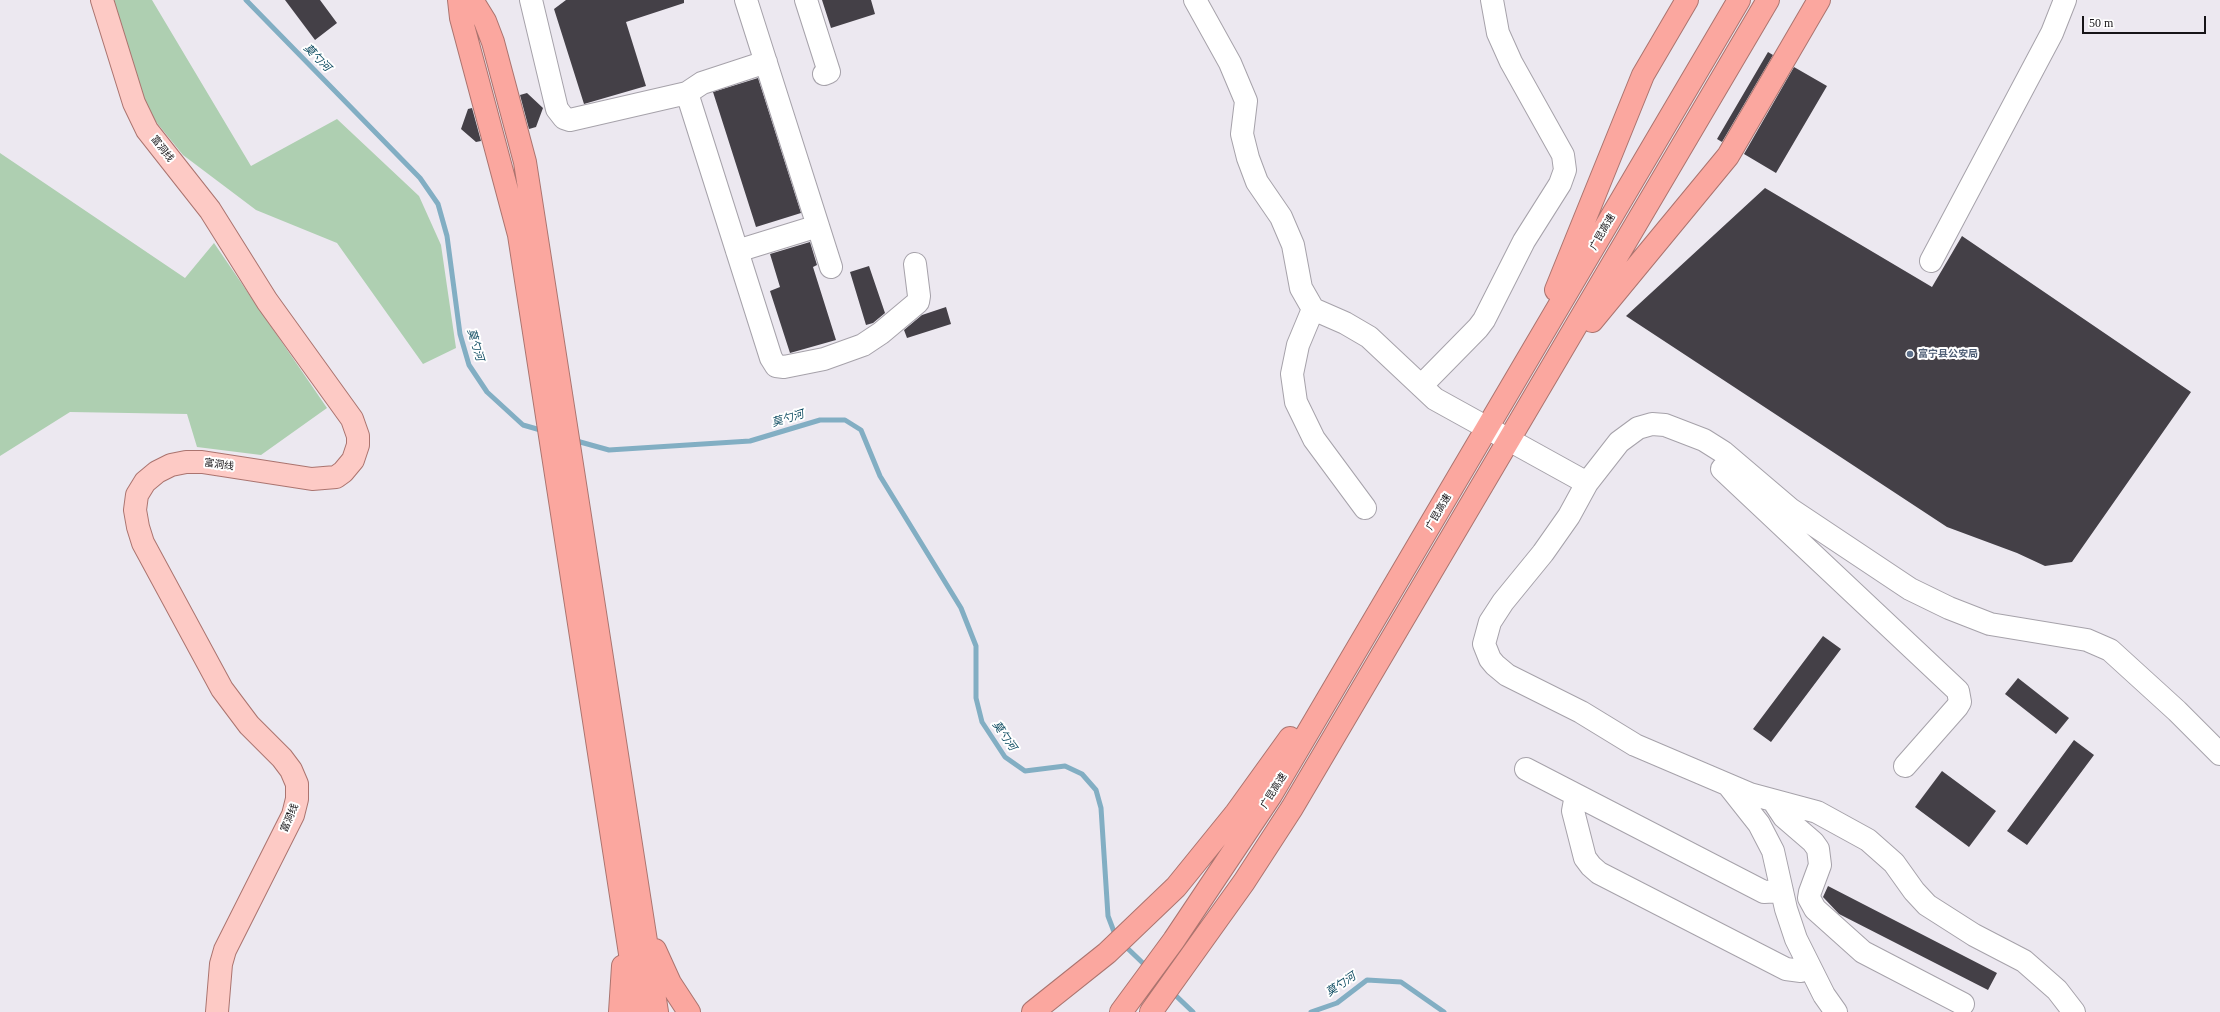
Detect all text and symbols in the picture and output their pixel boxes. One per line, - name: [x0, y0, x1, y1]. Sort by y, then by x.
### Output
- scale bar: [2084, 8, 2208, 34]
- text: 50 m: [2089, 16, 2113, 30]
- water label: 莫勺河: [301, 42, 333, 74]
- street label: 富洞线: [148, 133, 176, 165]
- street label: 广昆高速: [1588, 212, 1618, 252]
- water label: 莫勺河: [464, 327, 486, 363]
- place label: 富宁县公安局: [1918, 348, 1978, 360]
- marker: 富宁县公安局: [1905, 349, 1915, 359]
- water label: 莫勺河: [770, 408, 806, 430]
- street label: 富洞线: [203, 457, 235, 473]
- street label: 广昆高速: [1424, 492, 1454, 532]
- water label: 莫勺河: [989, 719, 1019, 753]
- street label: 广昆高速: [1258, 771, 1290, 811]
- street label: 富洞线: [279, 802, 301, 834]
- water label: 莫勺河: [1324, 970, 1358, 1000]

